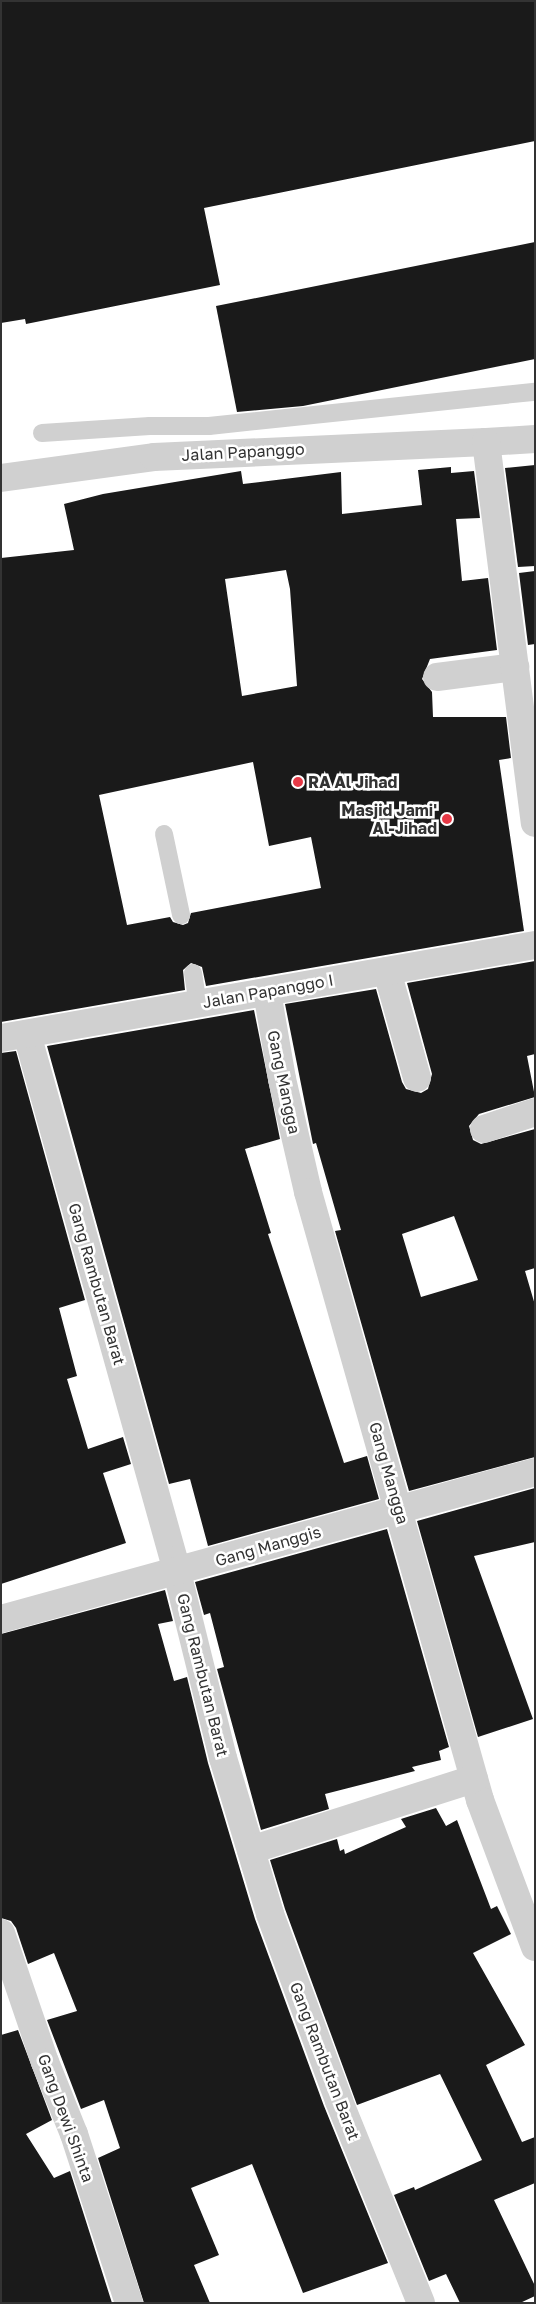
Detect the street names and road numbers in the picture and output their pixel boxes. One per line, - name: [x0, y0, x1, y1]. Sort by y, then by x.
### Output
- street label: Jalan Papanggo: [181, 439, 305, 465]
- street label: Jalan Papanggo I: [201, 970, 335, 1012]
- street label: Gang Mangga: [264, 1028, 304, 1136]
- street label: Gang Rambutan Barat: [65, 1201, 129, 1367]
- street label: Gang Mangga: [365, 1420, 413, 1526]
- street label: Gang Manggis: [213, 1522, 323, 1570]
- street label: Gang Rambutan Barat: [173, 1591, 233, 1759]
- street label: Gang Rambutan Barat: [286, 1979, 364, 2143]
- street label: Gang Dewi Shinta: [34, 2051, 98, 2185]

